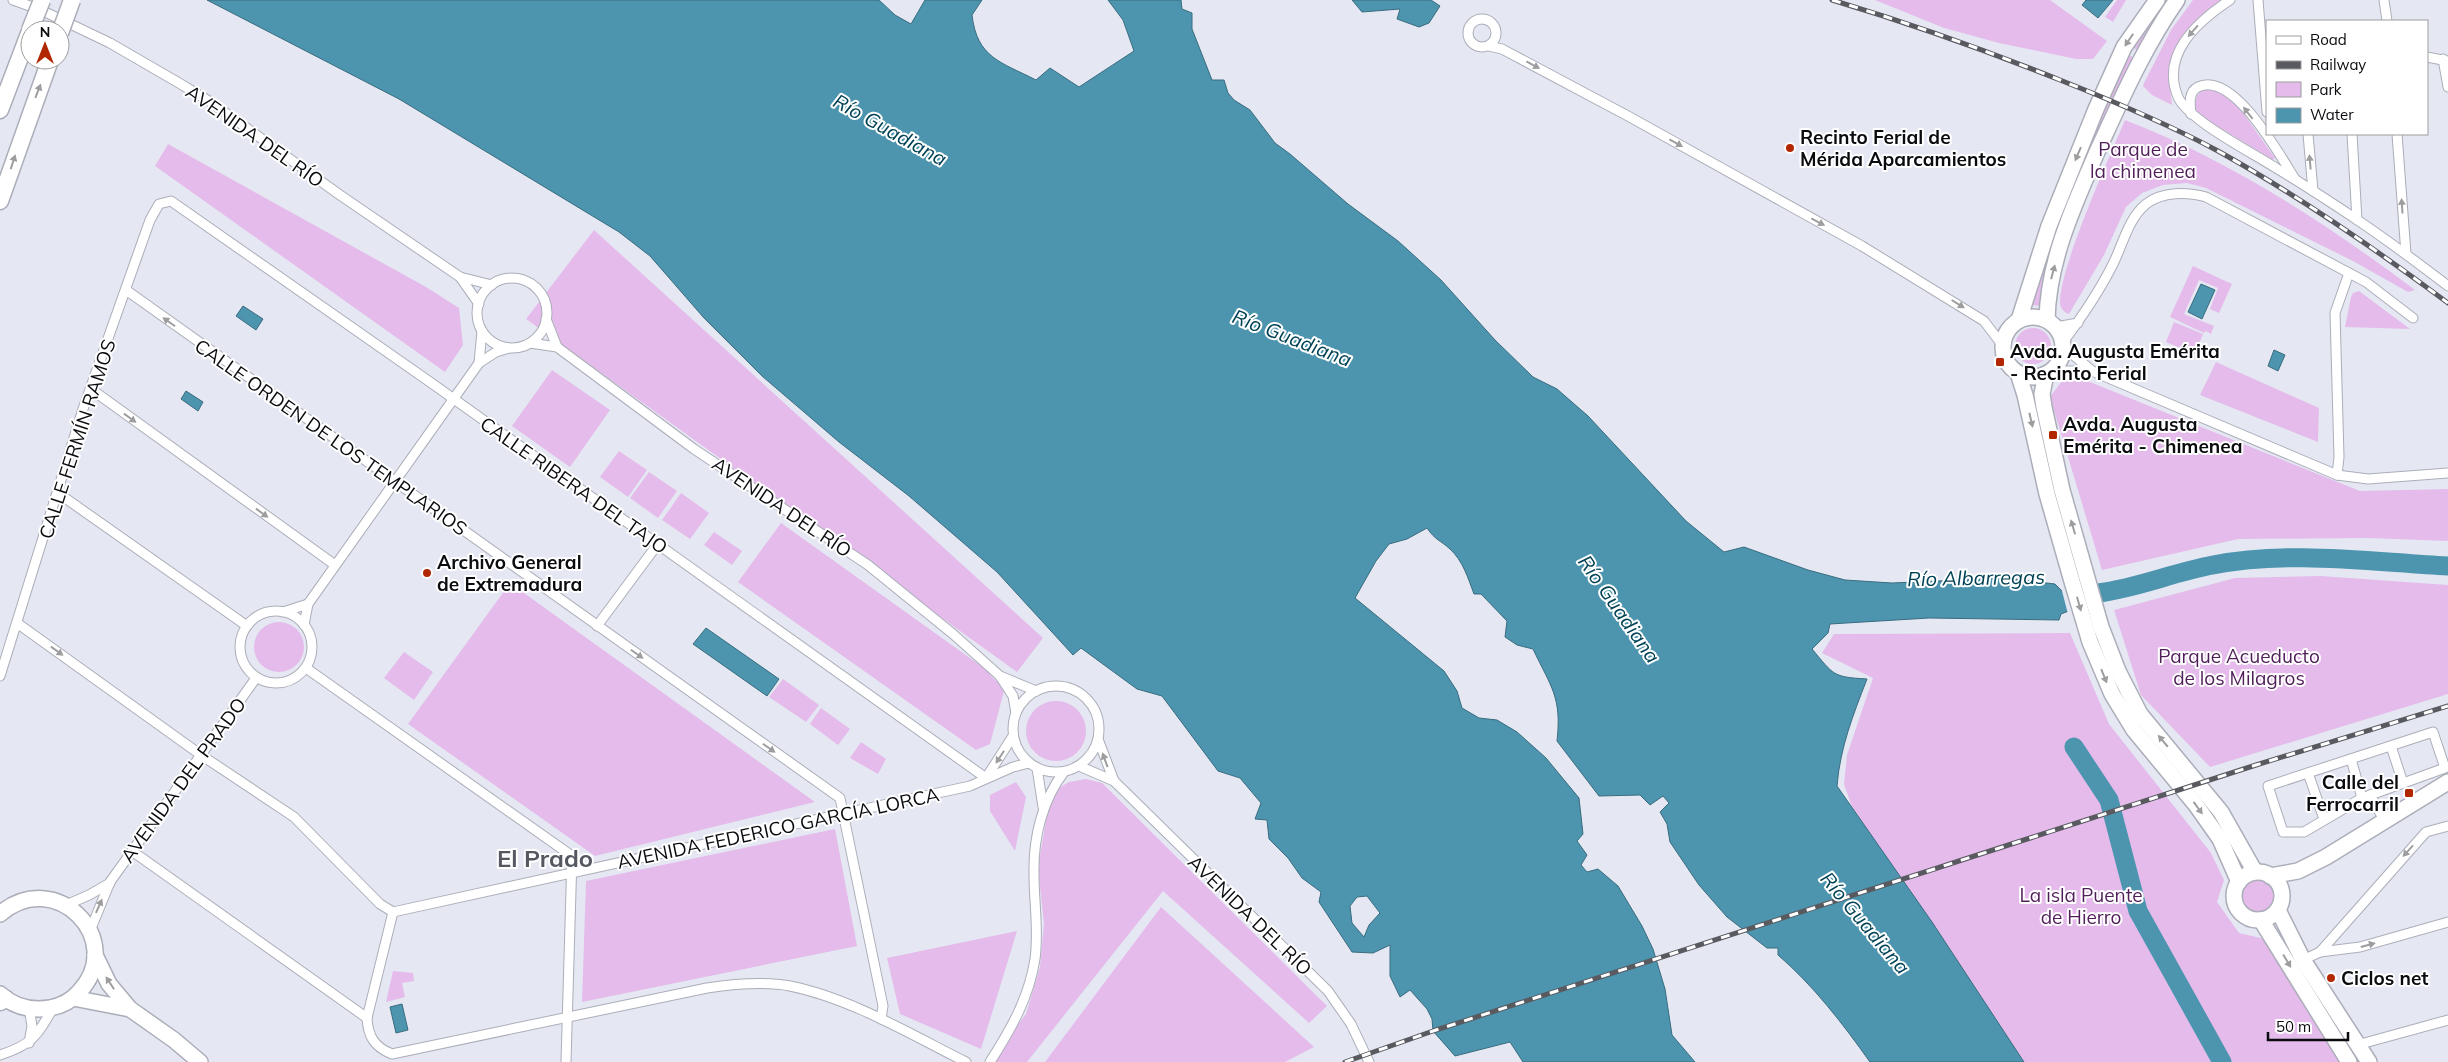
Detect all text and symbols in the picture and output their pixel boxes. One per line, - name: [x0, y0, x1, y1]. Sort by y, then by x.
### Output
- north arrow: [20, 20, 70, 70]
- legend: [2266, 20, 2428, 135]
- text: N: [40, 23, 50, 41]
- one-way arrow: [2187, 24, 2199, 36]
- text: Road: [2310, 30, 2347, 49]
- one-way arrow: [2124, 33, 2134, 47]
- text: Railway: [2310, 55, 2366, 74]
- one-way arrow: [1526, 61, 1540, 70]
- street label: AVENIDA DEL RÍO: [181, 79, 329, 193]
- text: Park: [2310, 80, 2342, 99]
- one-way arrow: [34, 83, 42, 98]
- water label: Río Guadiana: [829, 88, 951, 171]
- text: Water: [2310, 105, 2354, 124]
- one-way arrow: [2243, 107, 2254, 120]
- place label: Recinto Ferial de Mérida Aparcamientos: [1800, 125, 2006, 171]
- park label: Parque de la chimenea: [2090, 137, 2196, 183]
- one-way arrow: [1670, 138, 1683, 147]
- marker: Recinto Ferial de Mérida Aparcamientos: [1784, 142, 1796, 154]
- one-way arrow: [2073, 147, 2081, 161]
- one-way arrow: [10, 154, 17, 169]
- one-way arrow: [2306, 154, 2314, 170]
- one-way arrow: [2398, 197, 2406, 213]
- one-way arrow: [1811, 218, 1825, 226]
- one-way arrow: [2050, 264, 2058, 279]
- one-way arrow: [1951, 300, 1965, 309]
- water label: Río Guadiana: [1229, 303, 1355, 372]
- one-way arrow: [162, 317, 176, 327]
- street label: CALLE ORDEN DE LOS TEMPLARIOS: [190, 333, 472, 541]
- street label: CALLE FERMÍN RAMOS: [33, 336, 121, 542]
- place label: Avda. Augusta Emérita - Recinto Ferial: [2010, 339, 2220, 385]
- marker: Avda. Augusta Emérita - Recinto Ferial: [1994, 356, 2006, 368]
- street label: CALLE RIBERA DEL TAJO: [476, 411, 672, 559]
- one-way arrow: [2027, 412, 2035, 428]
- place label: Avda. Augusta Emérita - Chimenea: [2063, 412, 2243, 458]
- one-way arrow: [123, 413, 137, 423]
- marker: Avda. Augusta Emérita - Chimenea: [2047, 429, 2059, 441]
- street label: AVENIDA DEL RÍO: [708, 452, 856, 562]
- one-way arrow: [255, 508, 269, 518]
- one-way arrow: [2068, 520, 2076, 535]
- place label: Archivo General de Extremadura: [437, 550, 582, 596]
- water label: Río Guadiana: [1573, 550, 1666, 667]
- water label: Río Albarregas: [1907, 564, 2045, 591]
- marker: Archivo General de Extremadura: [421, 567, 433, 579]
- one-way arrow: [2076, 597, 2084, 612]
- park label: Parque Acueducto de los Milagros: [2158, 644, 2320, 690]
- one-way arrow: [50, 646, 64, 656]
- one-way arrow: [630, 649, 644, 659]
- one-way arrow: [2101, 669, 2109, 683]
- street label: AVENIDA DEL PRADO: [115, 693, 251, 867]
- one-way arrow: [2157, 736, 2169, 748]
- one-way arrow: [763, 743, 776, 753]
- one-way arrow: [995, 751, 1004, 764]
- one-way arrow: [1101, 753, 1108, 768]
- place label: Calle del Ferrocarril: [2306, 770, 2399, 816]
- street label: AVENIDA FEDERICO GARCÍA LORCA: [615, 782, 941, 874]
- marker: Calle del Ferrocarril: [2403, 787, 2415, 799]
- one-way arrow: [2193, 801, 2203, 815]
- district label: El Prado: [497, 843, 593, 873]
- one-way arrow: [2403, 844, 2414, 857]
- street label: AVENIDA DEL RÍO: [1183, 850, 1317, 980]
- water label: Río Guadiana: [1815, 866, 1915, 979]
- park label: La isla Puente de Hierro: [2019, 883, 2143, 929]
- one-way arrow: [96, 899, 104, 913]
- one-way arrow: [2360, 940, 2375, 948]
- one-way arrow: [2283, 954, 2292, 967]
- place label: Ciclos net: [2341, 966, 2429, 990]
- marker: Ciclos net: [2325, 972, 2337, 984]
- one-way arrow: [105, 977, 115, 990]
- scale bar: [2268, 1010, 2348, 1042]
- text: 50 m: [2276, 1017, 2311, 1036]

